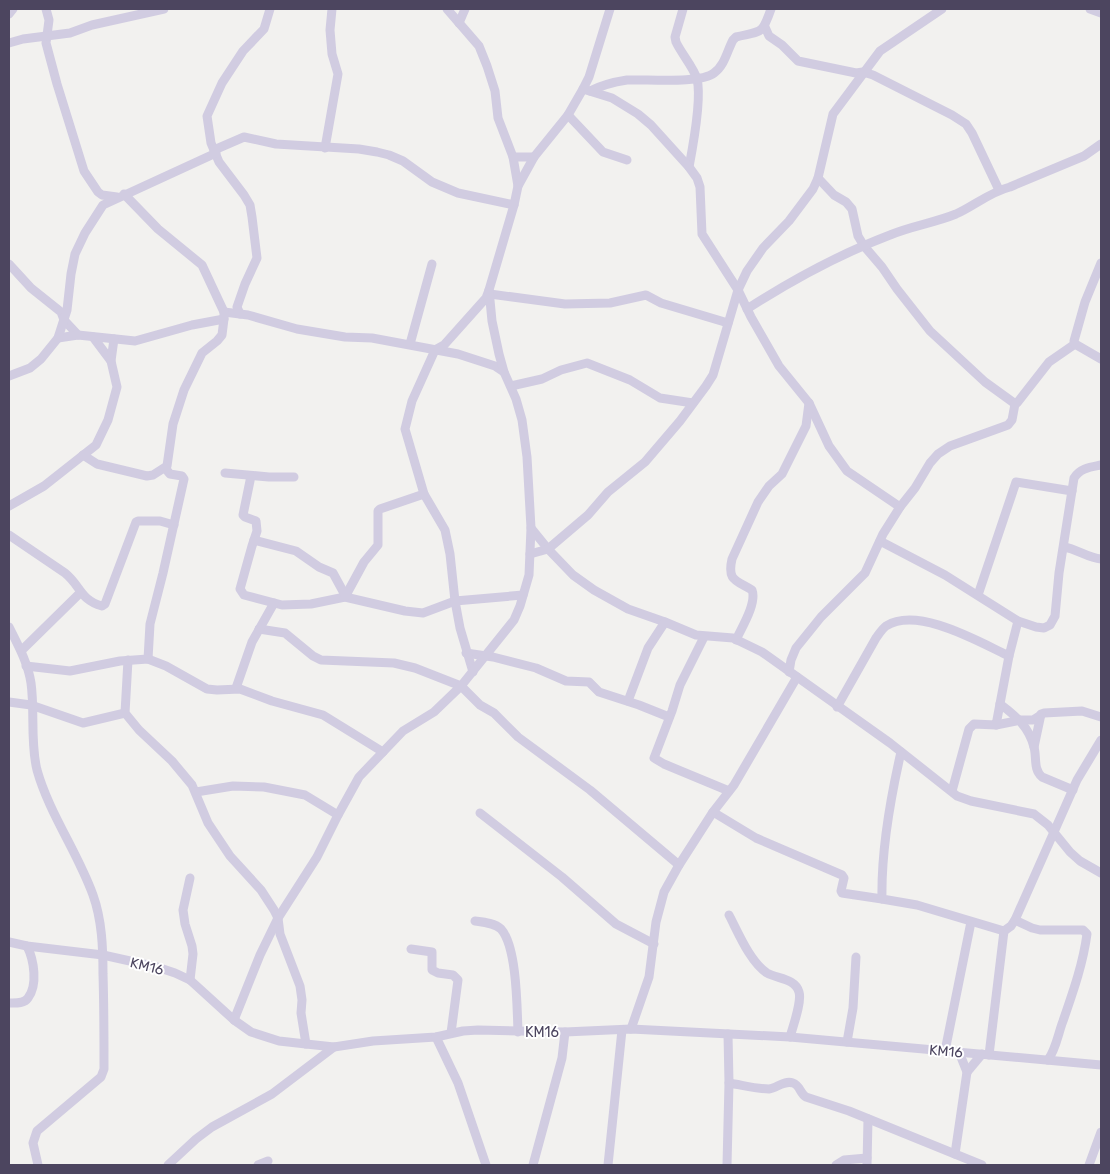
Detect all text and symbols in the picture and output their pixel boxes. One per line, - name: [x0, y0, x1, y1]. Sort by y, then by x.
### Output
- street label: KM16: [128, 954, 165, 979]
- street label: KM16: [525, 1024, 559, 1041]
- street label: KM16: [928, 1042, 964, 1061]

